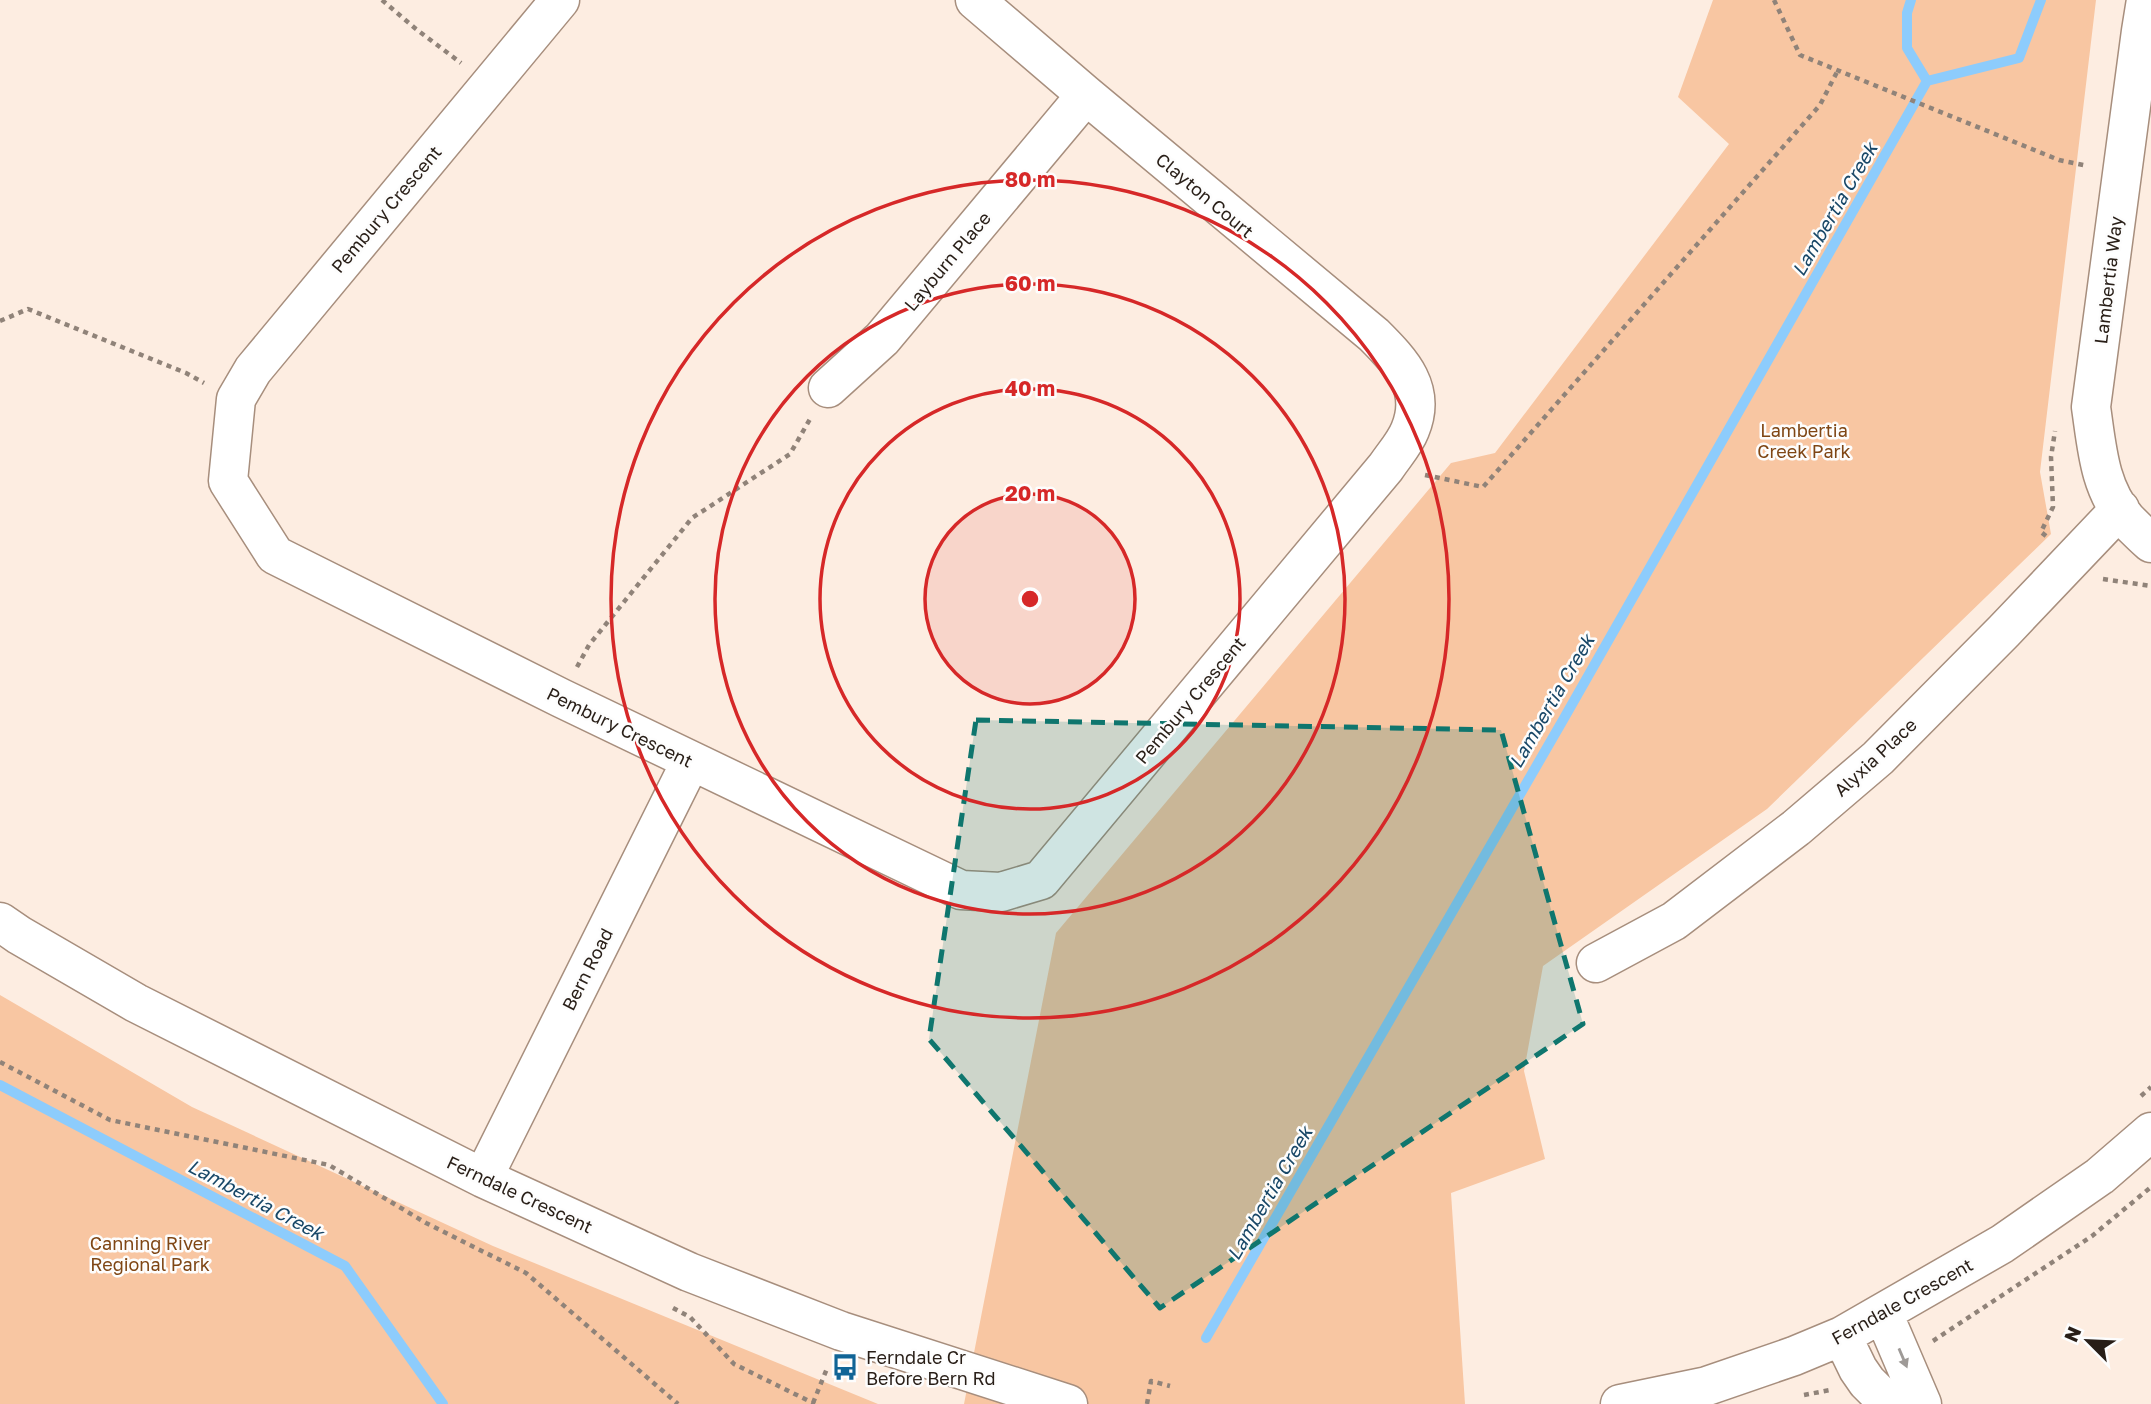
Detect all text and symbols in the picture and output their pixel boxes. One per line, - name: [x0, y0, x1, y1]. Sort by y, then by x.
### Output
- water label: Lambertia Creek: [1786, 136, 1883, 280]
- street label: Pembury Crescent: [326, 141, 446, 277]
- street label: Clayton Court: [1152, 148, 1258, 242]
- text: 80 m: [1005, 166, 1055, 192]
- street label: Layburn Place: [899, 207, 995, 315]
- street label: Lambertia Way: [2089, 215, 2127, 345]
- text: 60 m: [1005, 270, 1055, 296]
- text: 40 m: [1005, 375, 1055, 401]
- park label: Lambertia Creek Park: [1757, 419, 1851, 462]
- text: 20 m: [1005, 480, 1055, 506]
- centre of rings: [1018, 587, 1042, 611]
- water label: Lambertia Creek: [1503, 628, 1600, 772]
- street label: Pembury Crescent: [1130, 632, 1250, 768]
- street label: Pembury Crescent: [544, 682, 696, 772]
- street label: Alyxia Place: [1829, 713, 1921, 801]
- street label: Bern Road: [557, 924, 617, 1014]
- water label: Lambertia Creek: [1221, 1120, 1318, 1264]
- street label: Ferndale Crescent: [444, 1151, 596, 1237]
- water label: Lambertia Creek: [184, 1154, 330, 1245]
- park label: Canning River Regional Park: [90, 1232, 210, 1275]
- street label: Ferndale Crescent: [1827, 1253, 1977, 1349]
- north arrow: [2053, 1306, 2123, 1376]
- text: N: [2059, 1323, 2085, 1345]
- place label: Ferndale Cr Before Bern Rd: [866, 1346, 996, 1389]
- one-way arrow: [1898, 1348, 1909, 1369]
- bus stop icon: Ferndale Cr Before Bern Rd: [830, 1352, 860, 1382]

